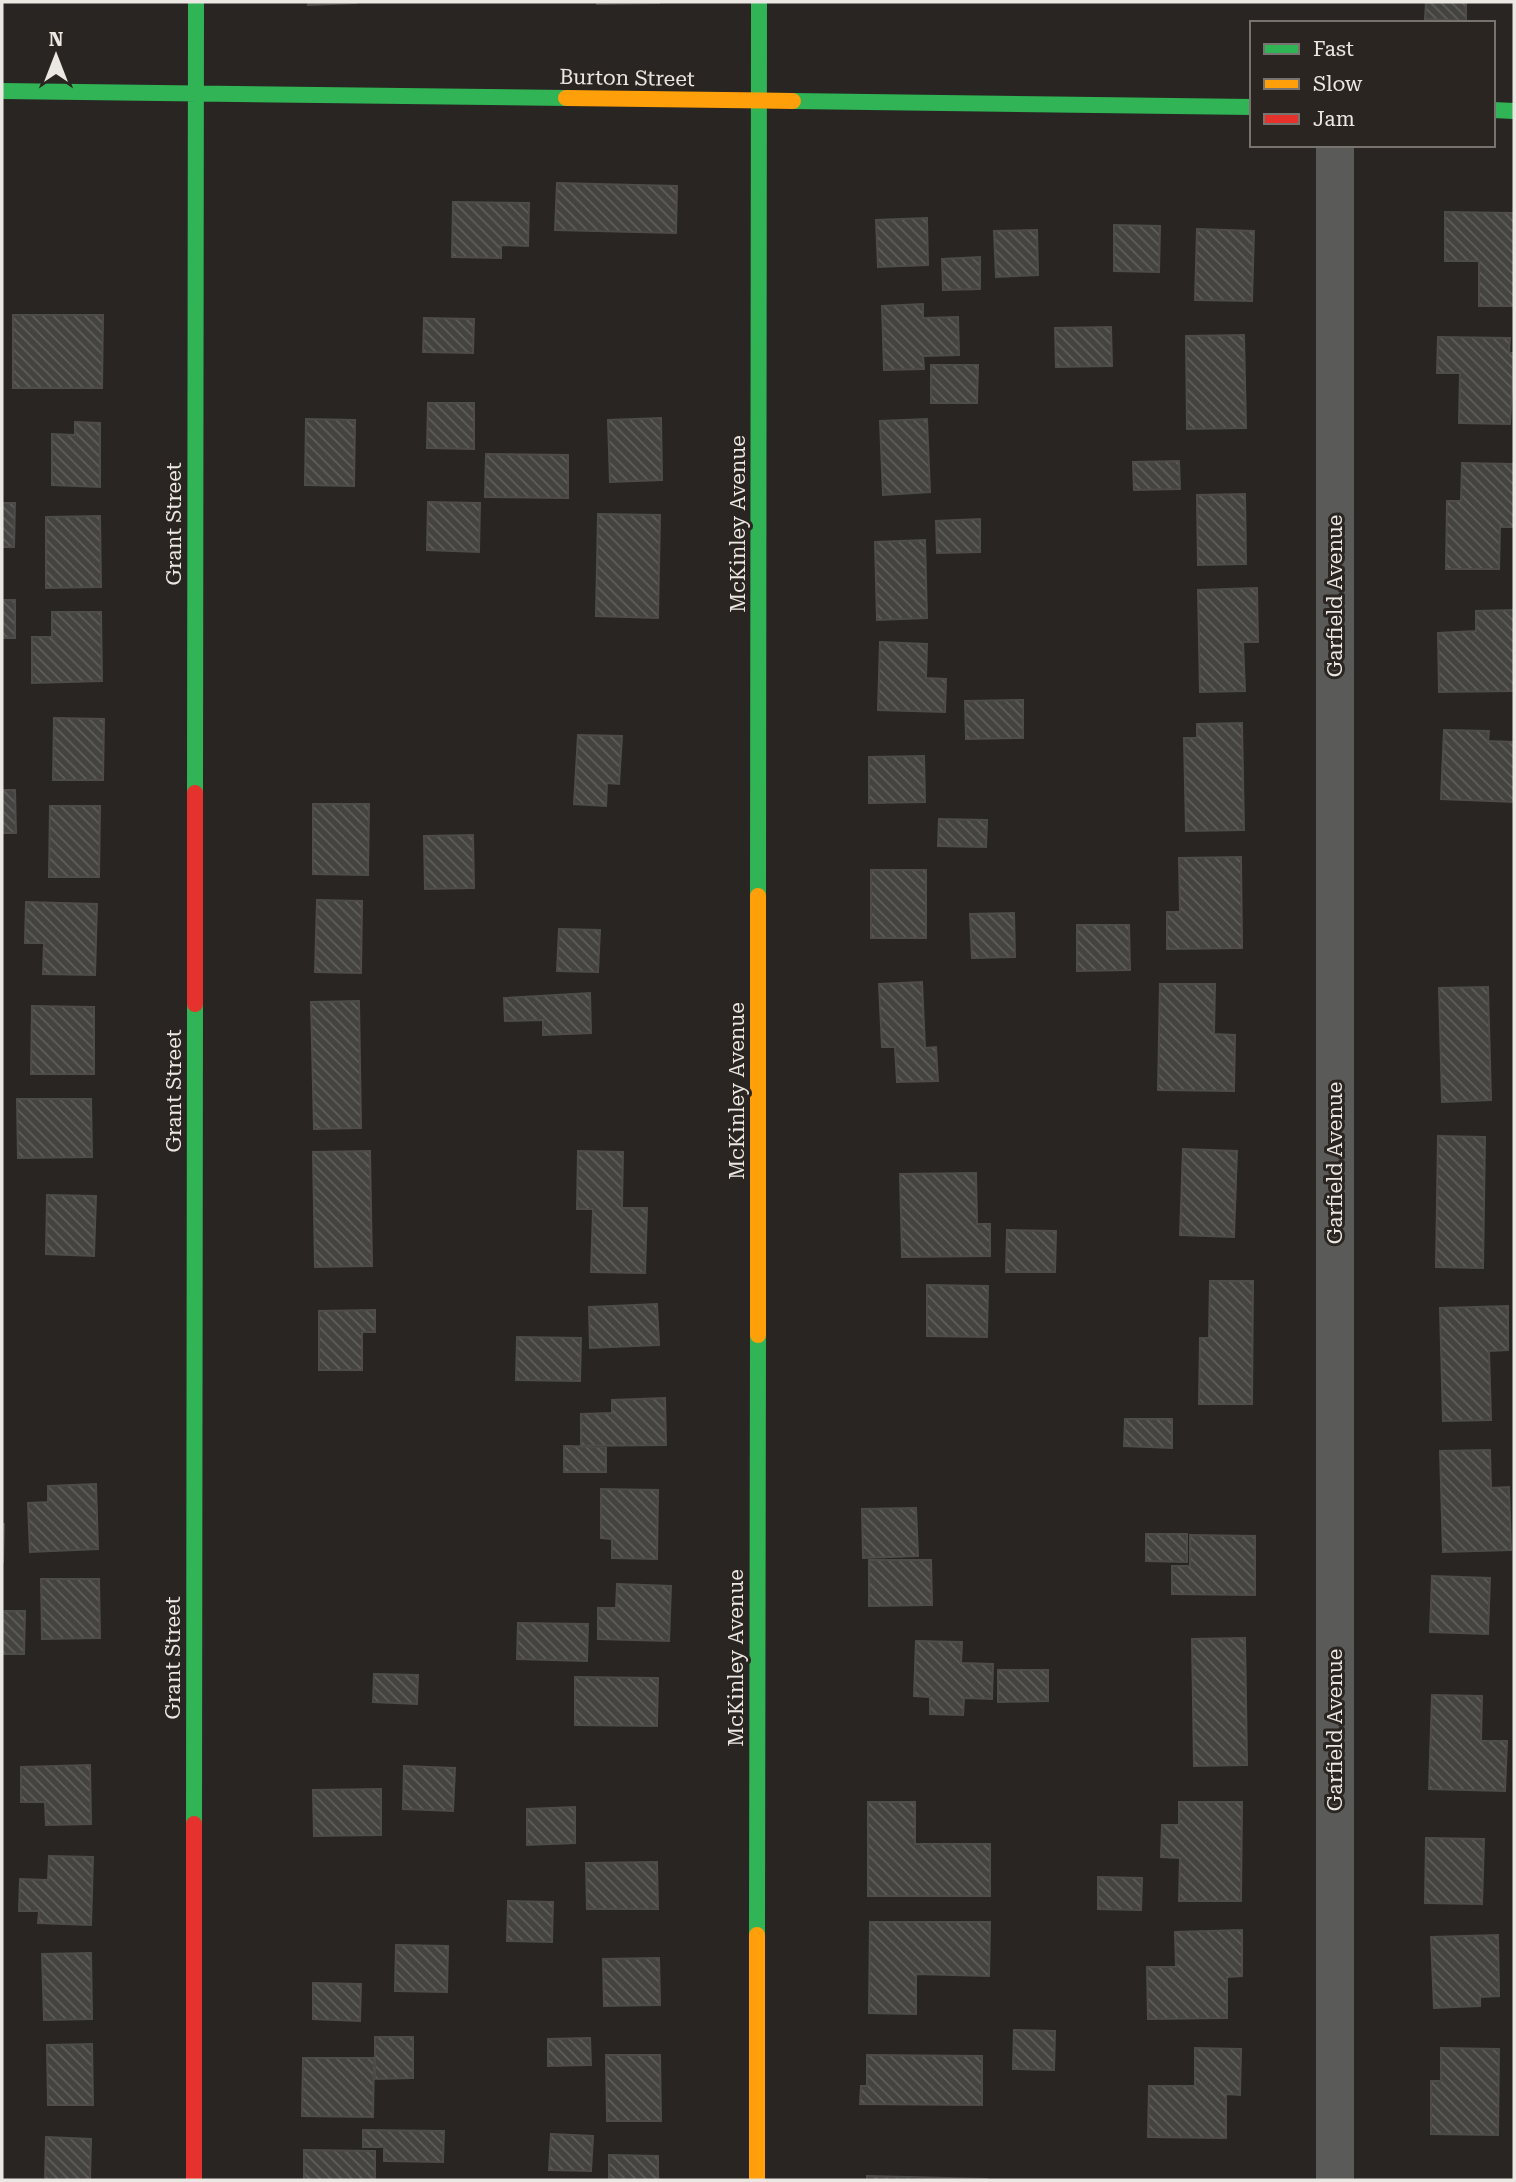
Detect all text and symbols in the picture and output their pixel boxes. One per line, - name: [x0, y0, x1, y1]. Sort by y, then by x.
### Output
- north arrow: [21, 21, 91, 91]
- legend: [1250, 21, 1495, 147]
- text: N: [49, 28, 64, 51]
- text: Fast: [1313, 37, 1354, 61]
- street label: Burton Street: [559, 65, 695, 91]
- text: Slow: [1313, 72, 1363, 96]
- text: Jam: [1313, 107, 1355, 131]
- street label: McKinley Avenue: [726, 435, 750, 613]
- street label: Grant Street: [162, 462, 186, 586]
- street label: Garfield Avenue: [1323, 515, 1347, 677]
- street label: McKinley Avenue: [725, 1002, 749, 1180]
- street label: Grant Street: [162, 1029, 186, 1153]
- street label: Garfield Avenue: [1323, 1082, 1347, 1244]
- street label: McKinley Avenue: [724, 1569, 748, 1747]
- street label: Grant Street: [161, 1596, 185, 1720]
- street label: Garfield Avenue: [1323, 1649, 1347, 1811]

